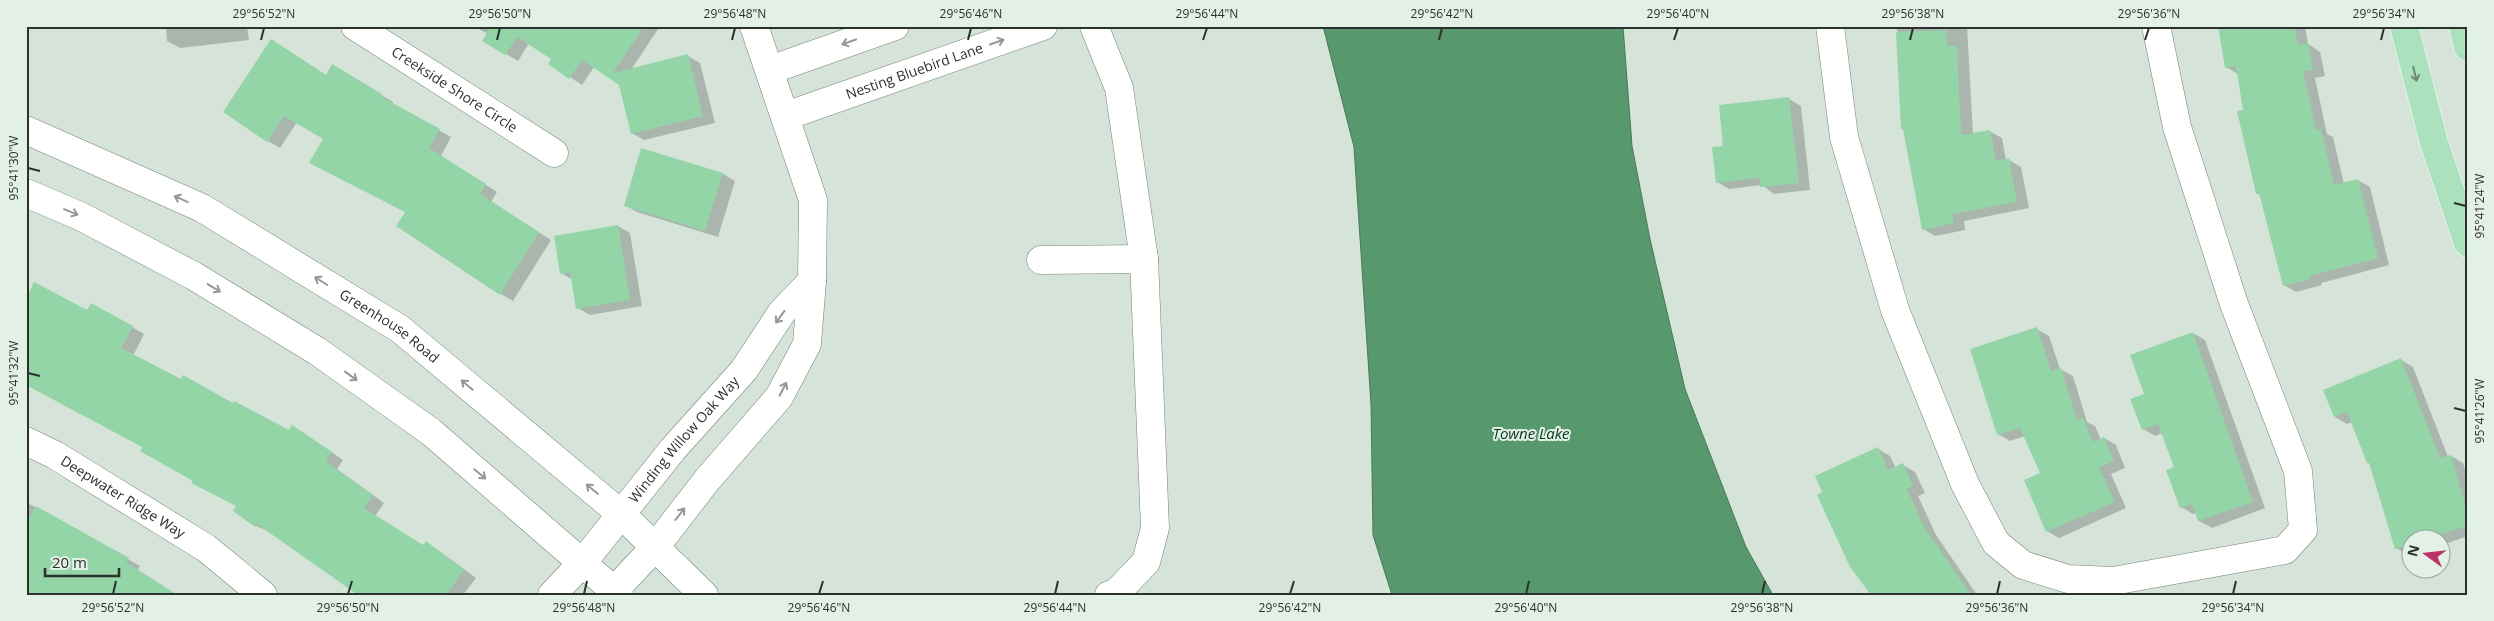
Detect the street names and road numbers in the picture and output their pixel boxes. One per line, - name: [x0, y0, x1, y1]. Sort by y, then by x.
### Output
- street label: Nesting Bluebird Lane: [843, 38, 985, 103]
- street label: Creekside Shore Circle: [388, 42, 522, 136]
- street label: Greenhouse Road: [336, 284, 443, 367]
- street label: Winding Willow Oak Way: [624, 371, 744, 506]
- street label: Deepwater Ridge Way: [57, 451, 190, 543]

